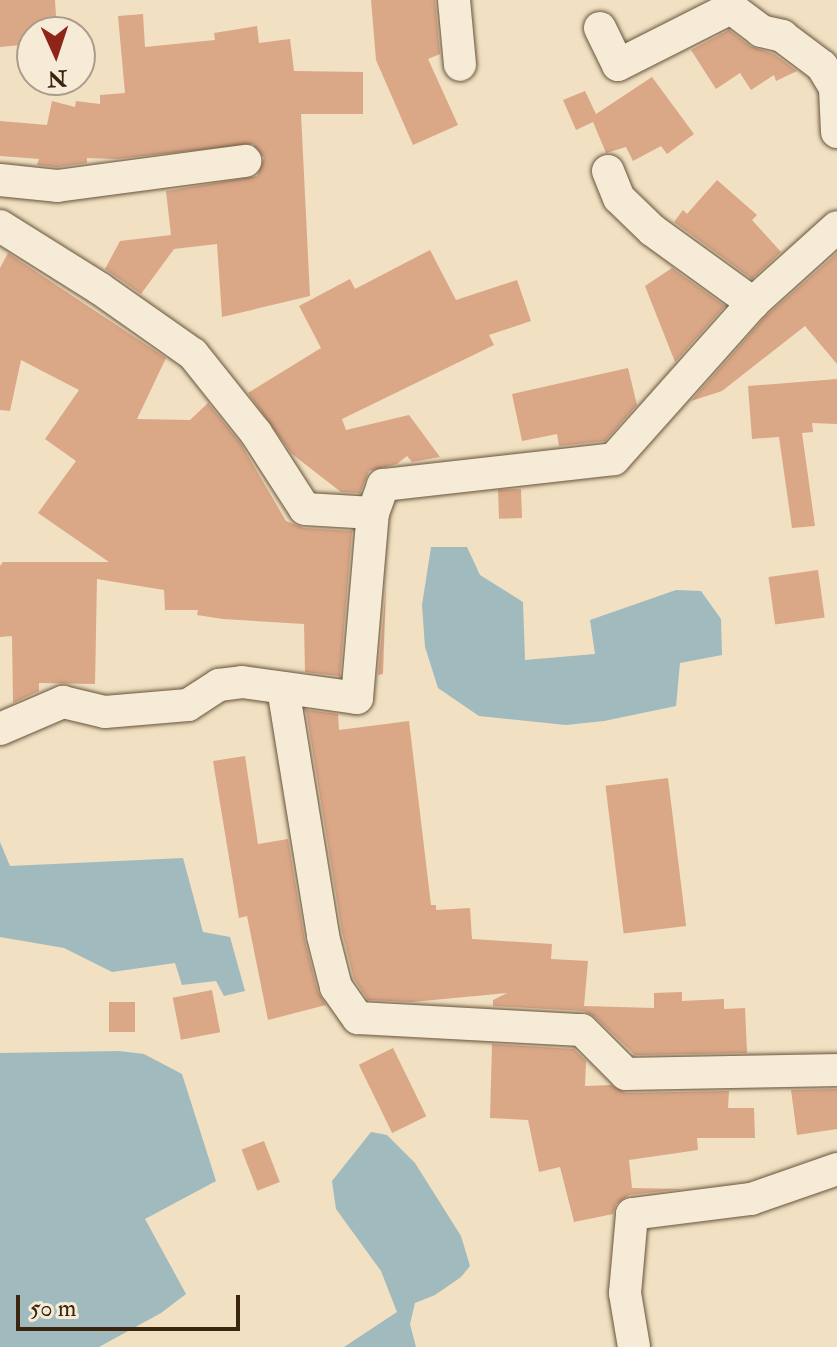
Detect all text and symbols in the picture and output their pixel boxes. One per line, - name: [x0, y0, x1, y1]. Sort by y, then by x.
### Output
- north arrow: [16, 16, 96, 96]
- text: N: [47, 63, 68, 92]
- scale bar: [20, 1279, 244, 1329]
- text: 50 m: [30, 1293, 76, 1324]

